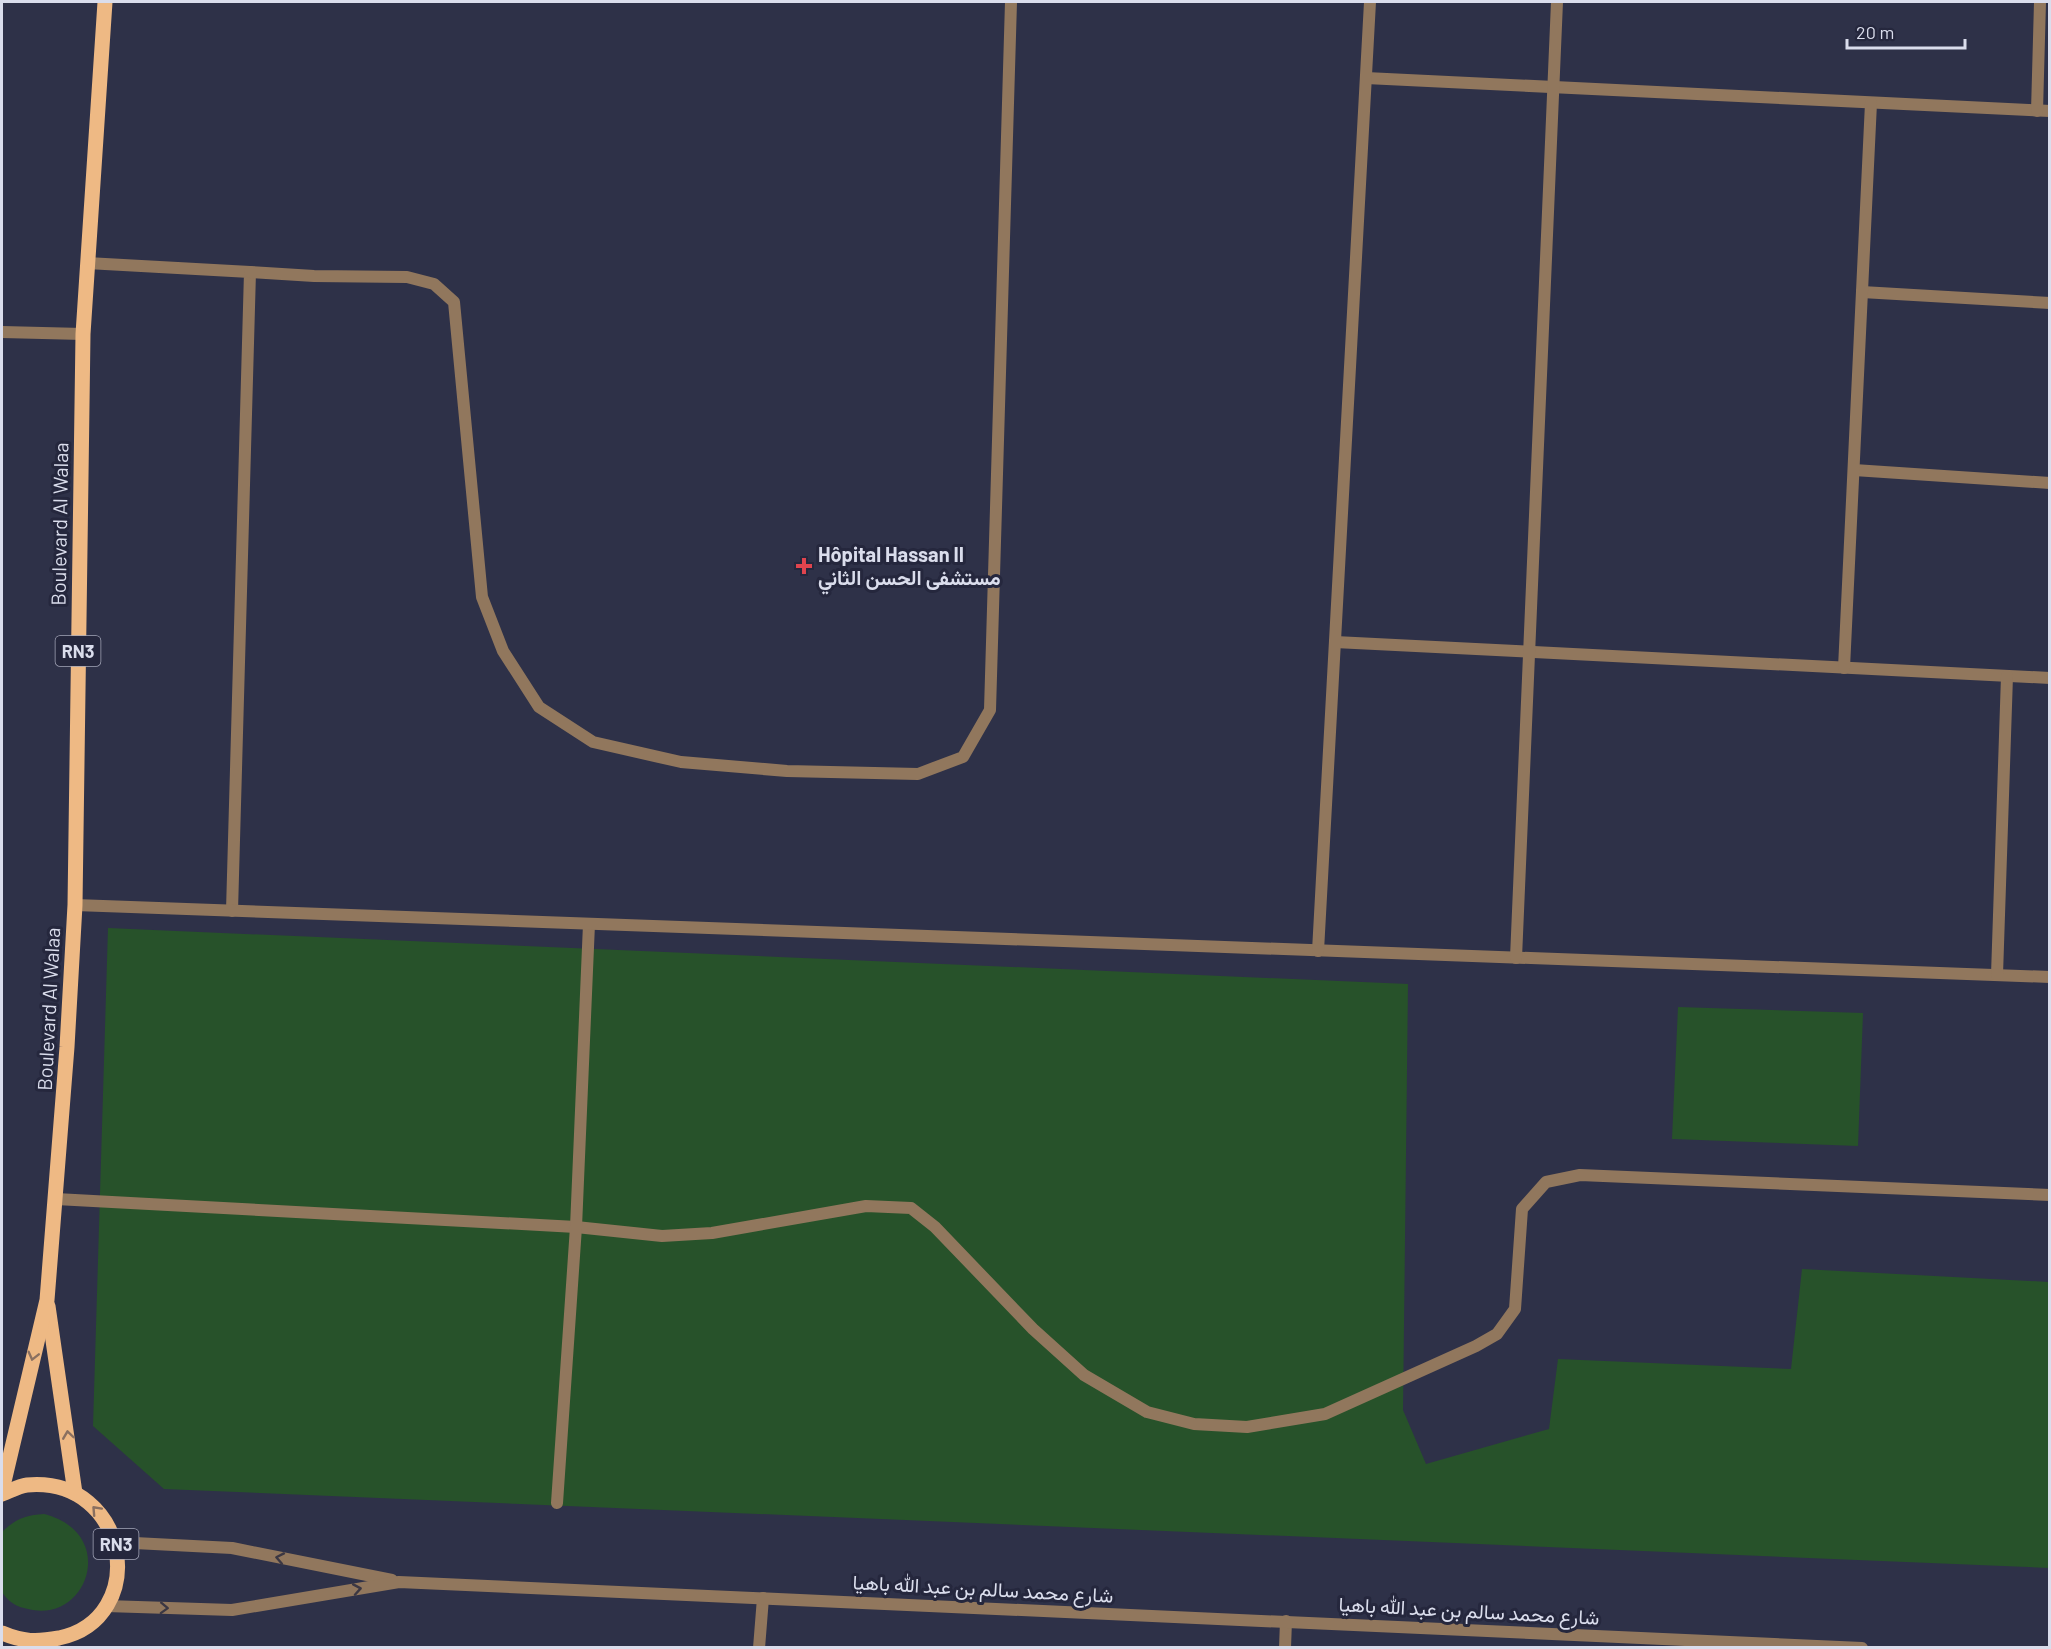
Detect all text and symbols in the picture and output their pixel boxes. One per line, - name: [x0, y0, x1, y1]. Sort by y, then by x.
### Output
- scale bar: [1847, 12, 1966, 50]
- text: 20 m: [1856, 21, 1894, 43]
- street label: Boulevard Al Walaa: [46, 442, 72, 606]
- place label: Hôpital Hassan II مستشفى الحسن الثاني: [818, 542, 1001, 595]
- marker: Hôpital Hassan II مستشفى الحسن الثاني: [795, 557, 813, 575]
- road number: RN3: [56, 636, 100, 666]
- street label: Boulevard Al Walaa: [32, 927, 64, 1091]
- one-way arrow: [27, 1351, 40, 1361]
- one-way arrow: [62, 1430, 74, 1439]
- one-way arrow: [92, 1506, 103, 1517]
- road number: RN3: [94, 1529, 138, 1559]
- one-way arrow: [276, 1552, 286, 1565]
- street label: شارع محمد سالم بن عبد الله باهيا: [852, 1569, 1114, 1610]
- one-way arrow: [352, 1583, 362, 1596]
- street label: شارع محمد سالم بن عبد الله باهيا: [1338, 1591, 1600, 1632]
- one-way arrow: [160, 1602, 169, 1615]

